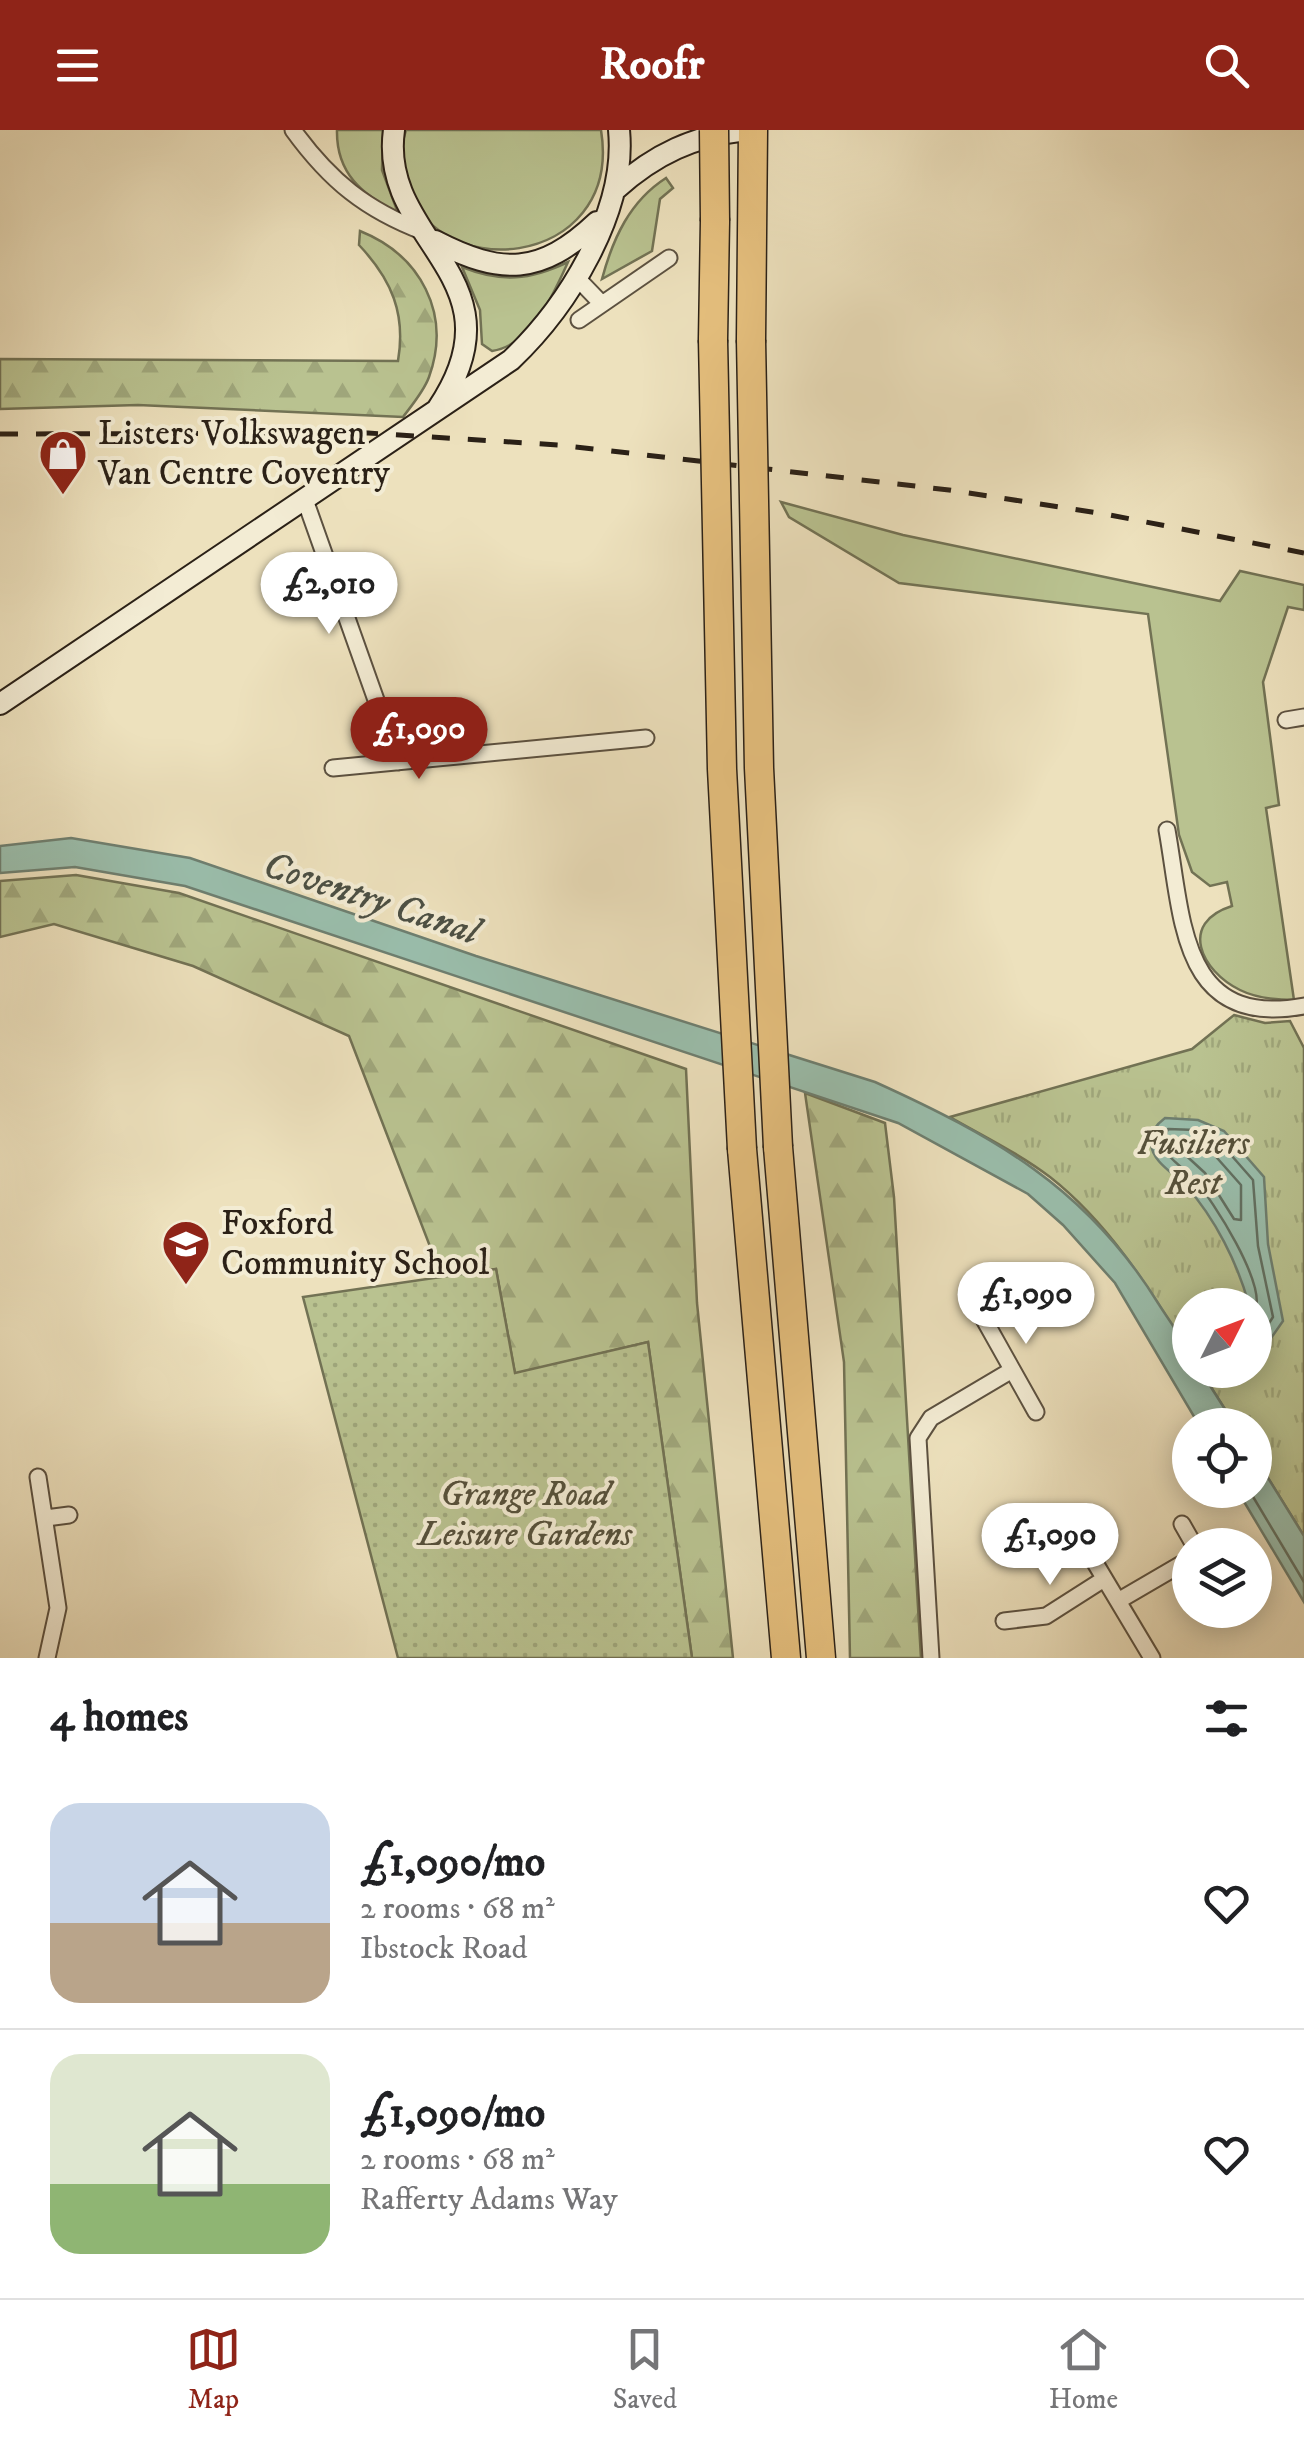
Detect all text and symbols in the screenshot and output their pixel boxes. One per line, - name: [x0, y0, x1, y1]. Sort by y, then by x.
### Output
- text: Roofr: [600, 37, 704, 93]
- icon: menu: [50, 38, 105, 93]
- icon: search: [1199, 38, 1254, 93]
- place label: Listers Volkswagen Van Centre Coventry: [97, 412, 390, 496]
- shop icon: Listers Volkswagen Van Centre Coventry: [37, 428, 89, 496]
- pin: £2,010: [248, 552, 410, 637]
- text: £2,010: [283, 564, 375, 604]
- pin: £1,090: [338, 697, 500, 782]
- text: £1,090: [373, 709, 465, 749]
- water label: Coventry Canal: [257, 842, 489, 958]
- park label: Fusiliers Rest: [1137, 1122, 1251, 1206]
- place label: Foxford Community School: [221, 1202, 490, 1286]
- school or university icon: Foxford Community School: [160, 1218, 212, 1286]
- pin: £1,090: [945, 1262, 1107, 1347]
- text: £1,090: [980, 1274, 1072, 1314]
- north arrow: [1172, 1288, 1272, 1388]
- map controls: [1172, 1288, 1272, 1628]
- button: locate: [1172, 1408, 1272, 1508]
- park label: Grange Road Leisure Gardens: [416, 1473, 634, 1557]
- pin: £1,090: [969, 1503, 1131, 1588]
- text: £1,090: [1004, 1515, 1096, 1555]
- button: layers: [1172, 1528, 1272, 1628]
- icon: filters: [1199, 1691, 1254, 1746]
- text: 4 homes: [50, 1692, 188, 1744]
- text: £1,090/mo: [360, 1837, 545, 1889]
- icon: home: [130, 1843, 250, 1963]
- icon: heart: [1199, 1876, 1254, 1931]
- text: 2 rooms · 68 m²: [360, 1889, 555, 1929]
- text: Ibstock Road: [360, 1929, 527, 1969]
- text: £1,090/mo: [360, 2088, 545, 2140]
- icon: home: [130, 2094, 250, 2214]
- icon: heart: [1199, 2127, 1254, 2182]
- text: 2 rooms · 68 m²: [360, 2140, 555, 2180]
- text: Rafferty Adams Way: [360, 2180, 618, 2220]
- tab: Map: [186, 2322, 241, 2417]
- tab: Saved: [613, 2322, 677, 2417]
- tab: Home: [1049, 2322, 1118, 2417]

